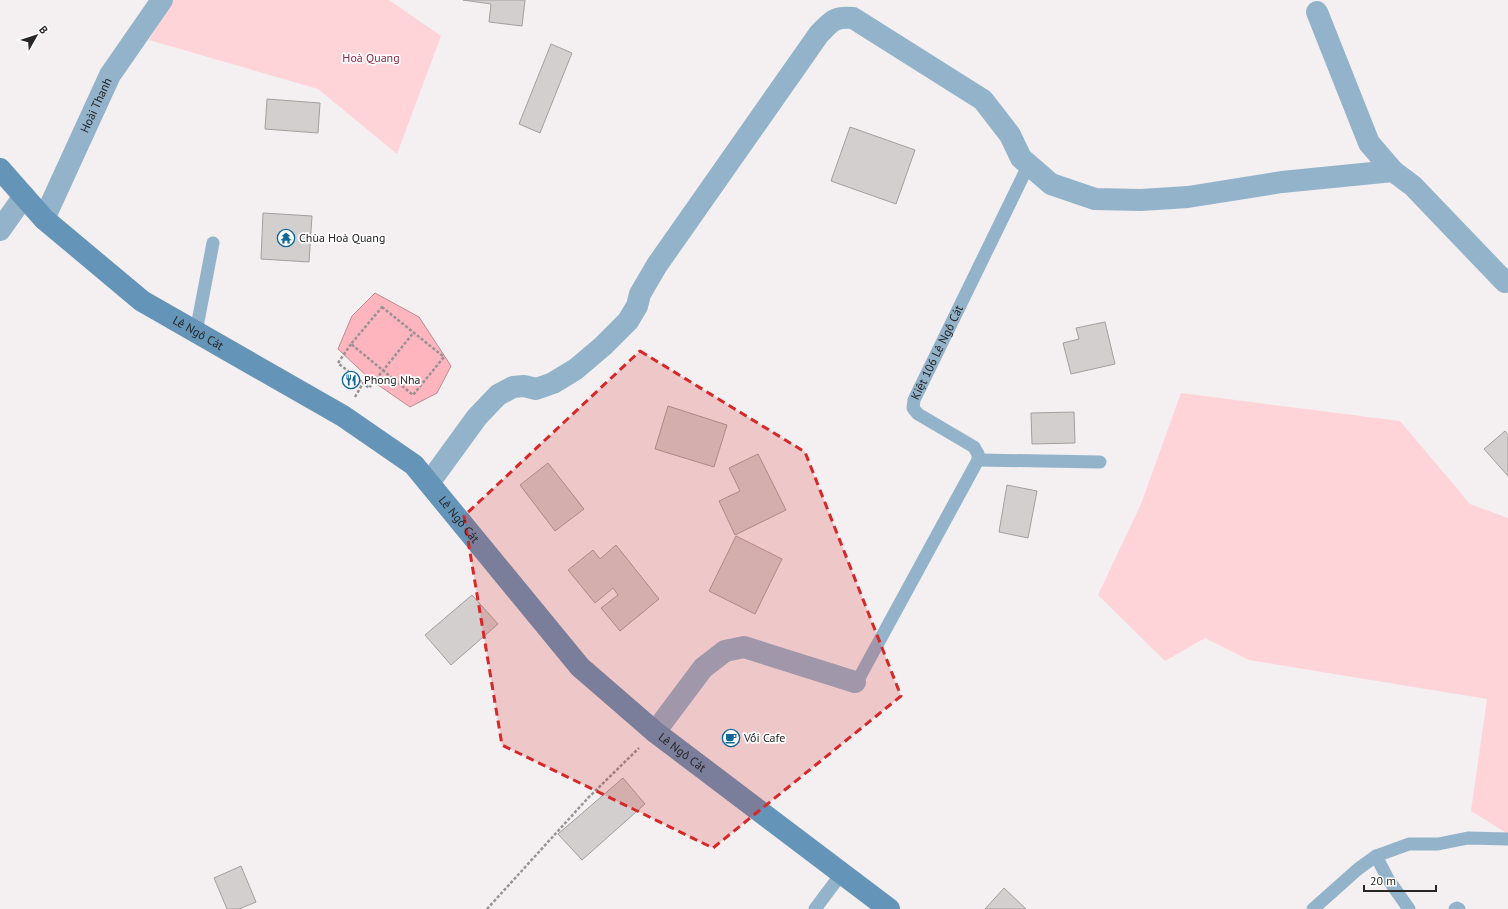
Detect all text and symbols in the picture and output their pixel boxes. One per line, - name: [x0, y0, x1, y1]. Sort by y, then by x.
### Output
- north arrow: [16, 16, 56, 56]
- text: B: [36, 23, 52, 37]
- park label: Hoà Quang: [342, 50, 400, 65]
- street label: Hoài Thanh: [77, 75, 115, 135]
- temple icon: Chùa Hoà Quang: [276, 228, 296, 248]
- place label: Chùa Hoà Quang: [299, 230, 385, 245]
- street label: Kiệt 106 Lê Ngô Cát: [907, 303, 966, 402]
- street label: Lê Ngô Cát: [170, 312, 226, 353]
- restaurant icon: Phong Nha: [341, 370, 361, 390]
- place label: Phong Nha: [364, 372, 421, 387]
- street label: Lê Ngô Cát: [436, 493, 483, 546]
- cafe icon: Vối Cafe: [721, 728, 741, 748]
- street label: Lê Ngô Cát: [656, 729, 709, 775]
- place label: Vối Cafe: [743, 730, 785, 745]
- scale bar: [1364, 867, 1436, 893]
- text: 20 m: [1370, 873, 1396, 888]

